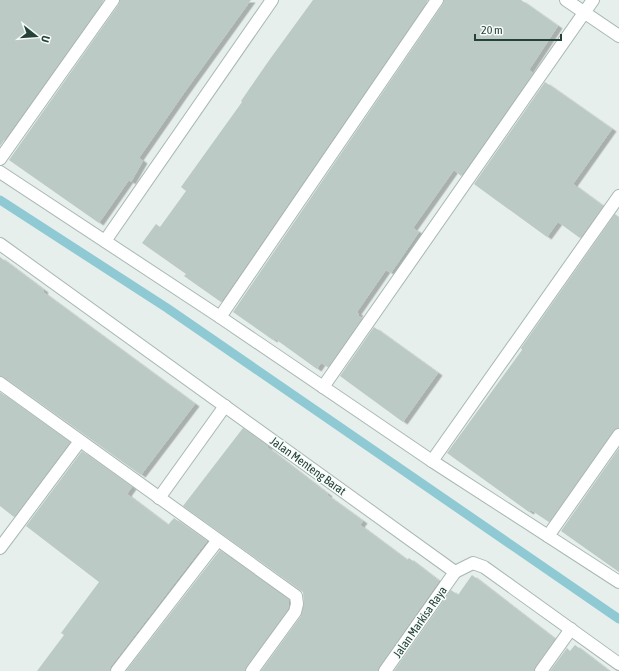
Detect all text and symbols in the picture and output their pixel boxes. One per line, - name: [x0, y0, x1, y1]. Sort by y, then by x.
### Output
- north arrow: [16, 16, 56, 56]
- scale bar: [475, 16, 561, 42]
- text: 20 m: [481, 23, 503, 37]
- text: U: [39, 34, 52, 44]
- street label: Jalan Menteng Barat: [267, 434, 349, 498]
- street label: Jalan Markisa Raya: [390, 584, 450, 660]

